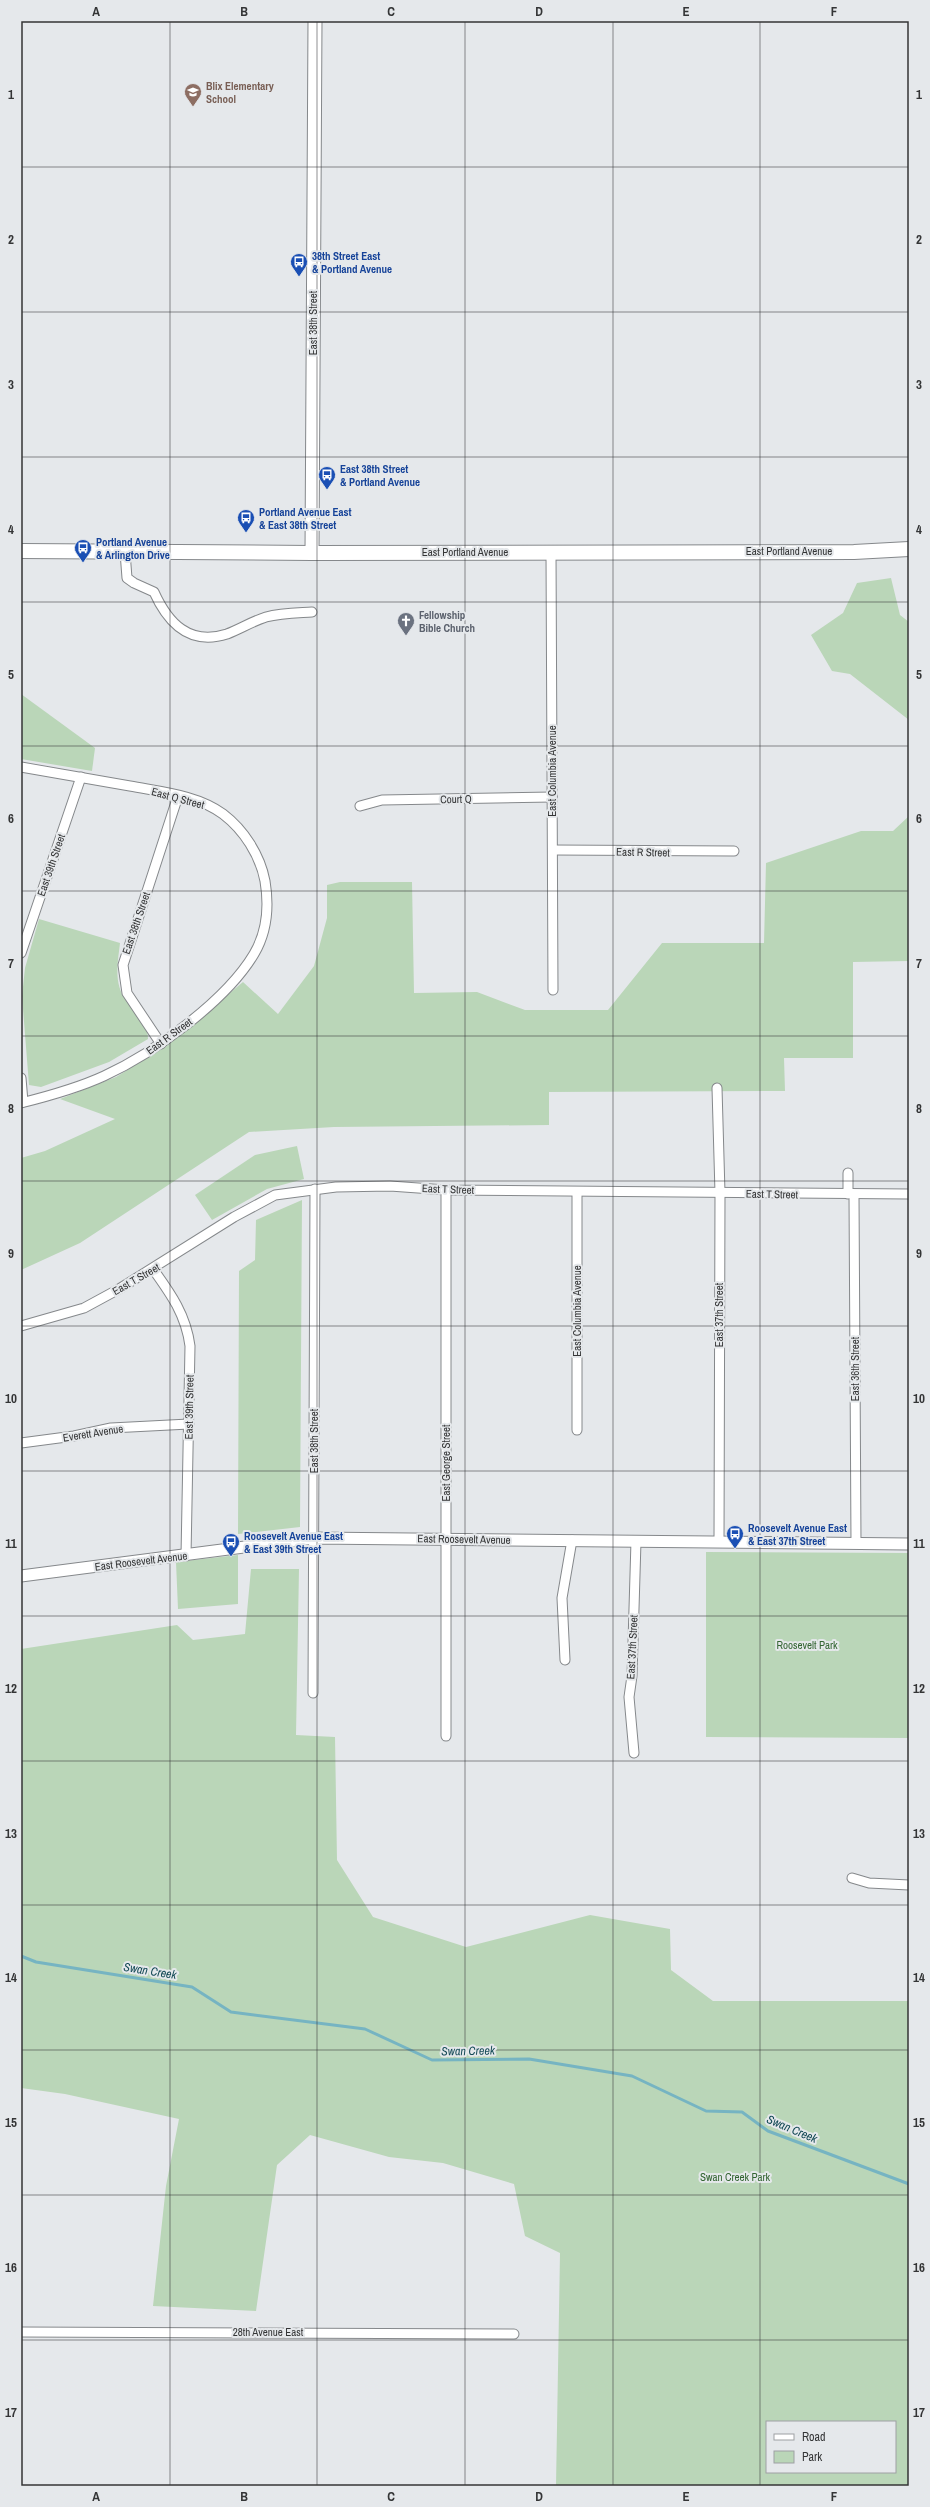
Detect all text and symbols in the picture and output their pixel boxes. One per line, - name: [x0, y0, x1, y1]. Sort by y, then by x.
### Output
- text: A: [92, 3, 100, 20]
- text: B: [240, 3, 248, 20]
- text: C: [387, 3, 395, 20]
- text: D: [535, 3, 543, 20]
- text: E: [682, 3, 690, 20]
- text: F: [831, 3, 838, 20]
- place label: Blix Elementary School: [206, 79, 274, 106]
- school or university icon: Blix Elementary School: [183, 82, 203, 107]
- text: 1: [8, 86, 14, 103]
- text: 1: [916, 86, 922, 103]
- text: 2: [8, 231, 14, 248]
- text: 2: [916, 231, 922, 248]
- place label: 38th Street East & Portland Avenue: [312, 249, 392, 276]
- bus stop icon: 38th Street East & Portland Avenue: [289, 252, 309, 277]
- street label: East 38th Street: [306, 290, 320, 355]
- text: 3: [8, 376, 14, 393]
- text: 3: [916, 376, 922, 393]
- place label: East 38th Street & Portland Avenue: [340, 462, 420, 489]
- bus stop icon: East 38th Street & Portland Avenue: [317, 465, 337, 490]
- place label: Portland Avenue East & East 38th Street: [259, 505, 352, 532]
- bus stop icon: Portland Avenue East & East 38th Street: [236, 508, 256, 533]
- text: 4: [8, 521, 14, 538]
- text: 4: [916, 521, 922, 538]
- place label: Portland Avenue & Arlington Drive: [96, 535, 170, 562]
- bus stop icon: Portland Avenue & Arlington Drive: [73, 538, 93, 563]
- street label: East Portland Avenue: [746, 544, 832, 558]
- street label: East Portland Avenue: [422, 545, 508, 559]
- place label: Fellowship Bible Church: [419, 608, 475, 635]
- church icon: Fellowship Bible Church: [396, 611, 416, 636]
- text: 5: [8, 666, 14, 683]
- text: 5: [916, 666, 922, 683]
- street label: East Columbia Avenue: [545, 725, 559, 817]
- street label: East Q Street: [150, 784, 206, 812]
- street label: Court Q: [440, 792, 472, 806]
- text: 6: [8, 810, 14, 827]
- text: 6: [916, 810, 922, 827]
- street label: East 39th Street: [34, 832, 68, 898]
- street label: East R Street: [616, 845, 670, 859]
- street label: East 38th Street: [119, 890, 153, 956]
- text: 7: [8, 955, 14, 972]
- text: 7: [916, 955, 922, 972]
- street label: East R Street: [143, 1014, 195, 1057]
- text: 8: [8, 1100, 14, 1117]
- text: 8: [916, 1100, 922, 1117]
- street label: East T Street: [422, 1181, 475, 1197]
- street label: East T Street: [746, 1187, 799, 1201]
- text: 9: [8, 1245, 14, 1262]
- text: 9: [916, 1245, 922, 1262]
- street label: East T Street: [110, 1260, 163, 1298]
- street label: East Columbia Avenue: [570, 1265, 584, 1357]
- street label: East 37th Street: [712, 1282, 726, 1347]
- street label: East 36th Street: [848, 1336, 862, 1401]
- street label: East 39th Street: [181, 1374, 197, 1439]
- text: 10: [5, 1390, 17, 1407]
- text: 10: [913, 1390, 925, 1407]
- street label: East 38th Street: [307, 1408, 321, 1473]
- street label: Everett Avenue: [62, 1421, 124, 1445]
- street label: East George Street: [439, 1424, 453, 1502]
- place label: Roosevelt Avenue East & East 37th Street: [748, 1521, 847, 1548]
- bus stop icon: Roosevelt Avenue East & East 37th Street: [725, 1524, 745, 1549]
- place label: Roosevelt Avenue East & East 39th Street: [244, 1529, 343, 1556]
- street label: East Roosevelt Avenue: [417, 1531, 511, 1547]
- bus stop icon: Roosevelt Avenue East & East 39th Street: [221, 1532, 241, 1557]
- text: 11: [5, 1535, 17, 1552]
- text: 11: [913, 1535, 925, 1552]
- street label: East Roosevelt Avenue: [94, 1548, 188, 1574]
- street label: East 37th Street: [623, 1614, 641, 1680]
- park label: Roosevelt Park: [776, 1638, 838, 1652]
- text: 12: [5, 1680, 17, 1697]
- text: 12: [913, 1680, 925, 1697]
- text: 13: [5, 1825, 17, 1842]
- text: 13: [913, 1825, 925, 1842]
- water label: Swan Creek: [122, 1959, 179, 1983]
- text: 14: [5, 1969, 17, 1986]
- text: 14: [913, 1969, 925, 1986]
- water label: Swan Creek: [441, 2043, 496, 2059]
- water label: Swan Creek: [764, 2111, 821, 2147]
- text: 15: [5, 2114, 17, 2131]
- text: 15: [913, 2114, 925, 2131]
- park label: Swan Creek Park: [700, 2170, 771, 2184]
- text: 16: [5, 2259, 17, 2276]
- text: 16: [913, 2259, 925, 2276]
- street label: 28th Avenue East: [233, 2325, 304, 2339]
- text: 17: [5, 2404, 17, 2421]
- text: 17: [913, 2404, 925, 2421]
- legend: [766, 2421, 896, 2473]
- text: Road: [802, 2429, 826, 2445]
- text: Park: [802, 2449, 822, 2465]
- text: A: [92, 2488, 100, 2505]
- text: B: [240, 2488, 248, 2505]
- text: C: [387, 2488, 395, 2505]
- text: D: [535, 2488, 543, 2505]
- text: E: [682, 2488, 690, 2505]
- text: F: [831, 2488, 838, 2505]

